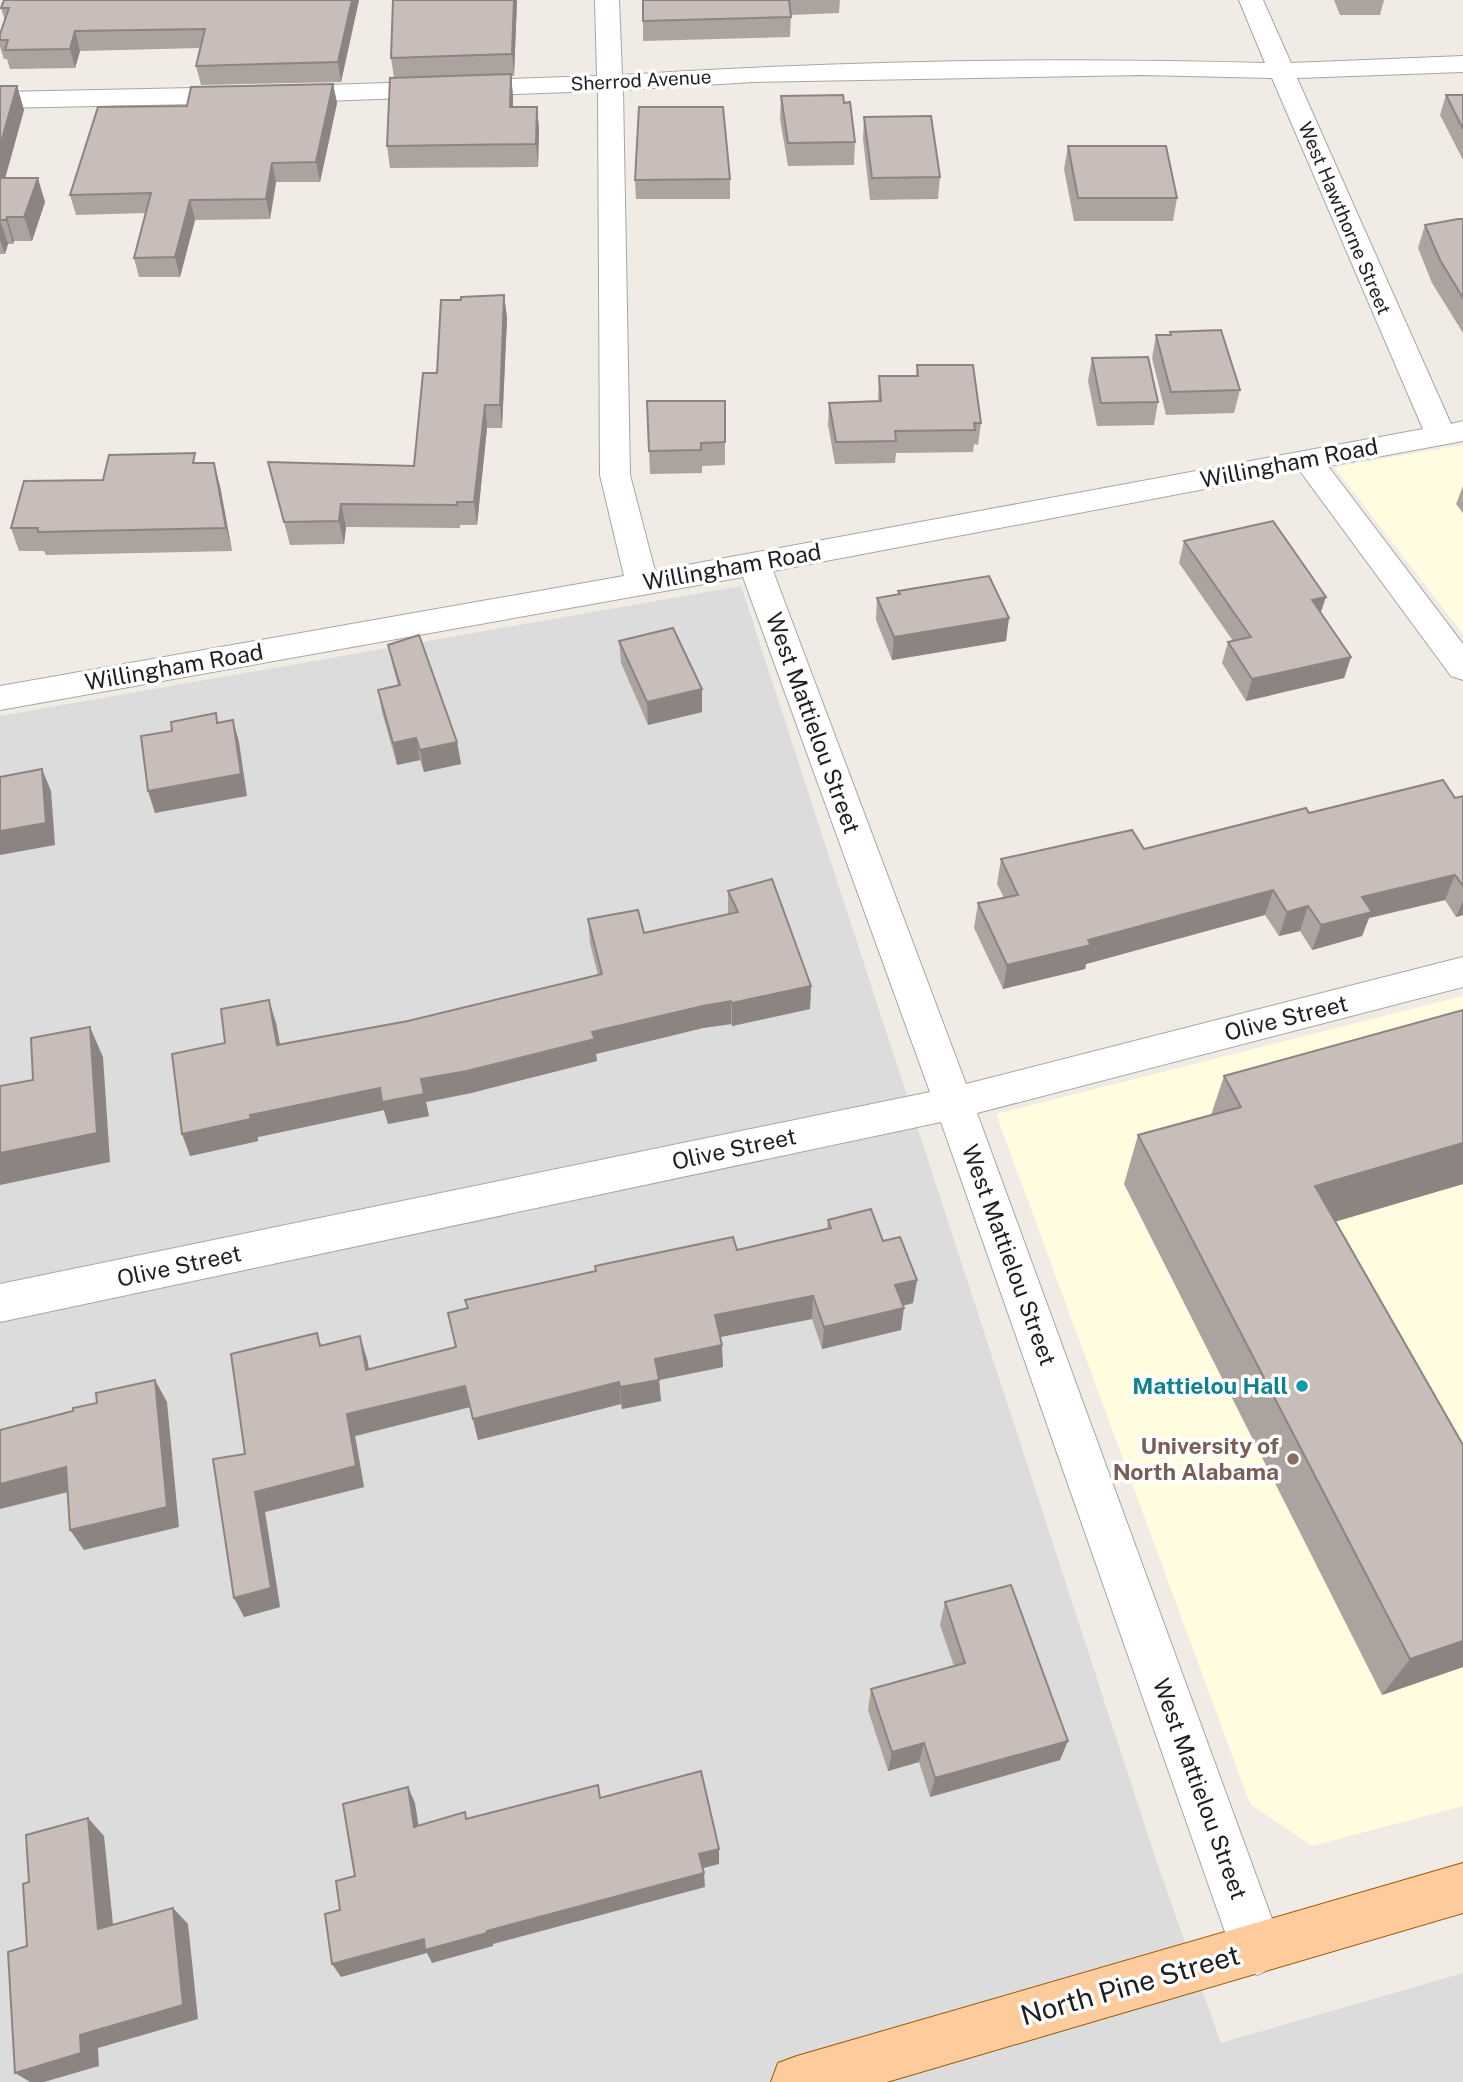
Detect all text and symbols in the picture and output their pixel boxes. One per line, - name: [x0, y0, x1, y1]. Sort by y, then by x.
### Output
- street label: Sherrod Avenue: [570, 65, 712, 95]
- street label: West Hawthorne Street: [1294, 118, 1396, 318]
- street label: Willingham Road: [1198, 432, 1380, 493]
- street label: Willingham Road: [641, 538, 823, 595]
- street label: West Mattielou Street: [761, 609, 866, 837]
- street label: Willingham Road: [83, 638, 265, 695]
- street label: Olive Street: [1221, 989, 1350, 1046]
- street label: Olive Street: [669, 1122, 798, 1175]
- street label: West Mattielou Street: [957, 1141, 1062, 1369]
- street label: Olive Street: [114, 1239, 243, 1292]
- place label: Mattielou Hall: [1132, 1372, 1288, 1399]
- marker: Mattielou Hall: [1294, 1378, 1310, 1394]
- place label: University of North Alabama: [1113, 1432, 1279, 1485]
- marker: University of North Alabama: [1285, 1451, 1301, 1467]
- street label: West Mattielou Street: [1148, 1675, 1253, 1903]
- street label: North Pine Street: [1016, 1937, 1243, 2032]

